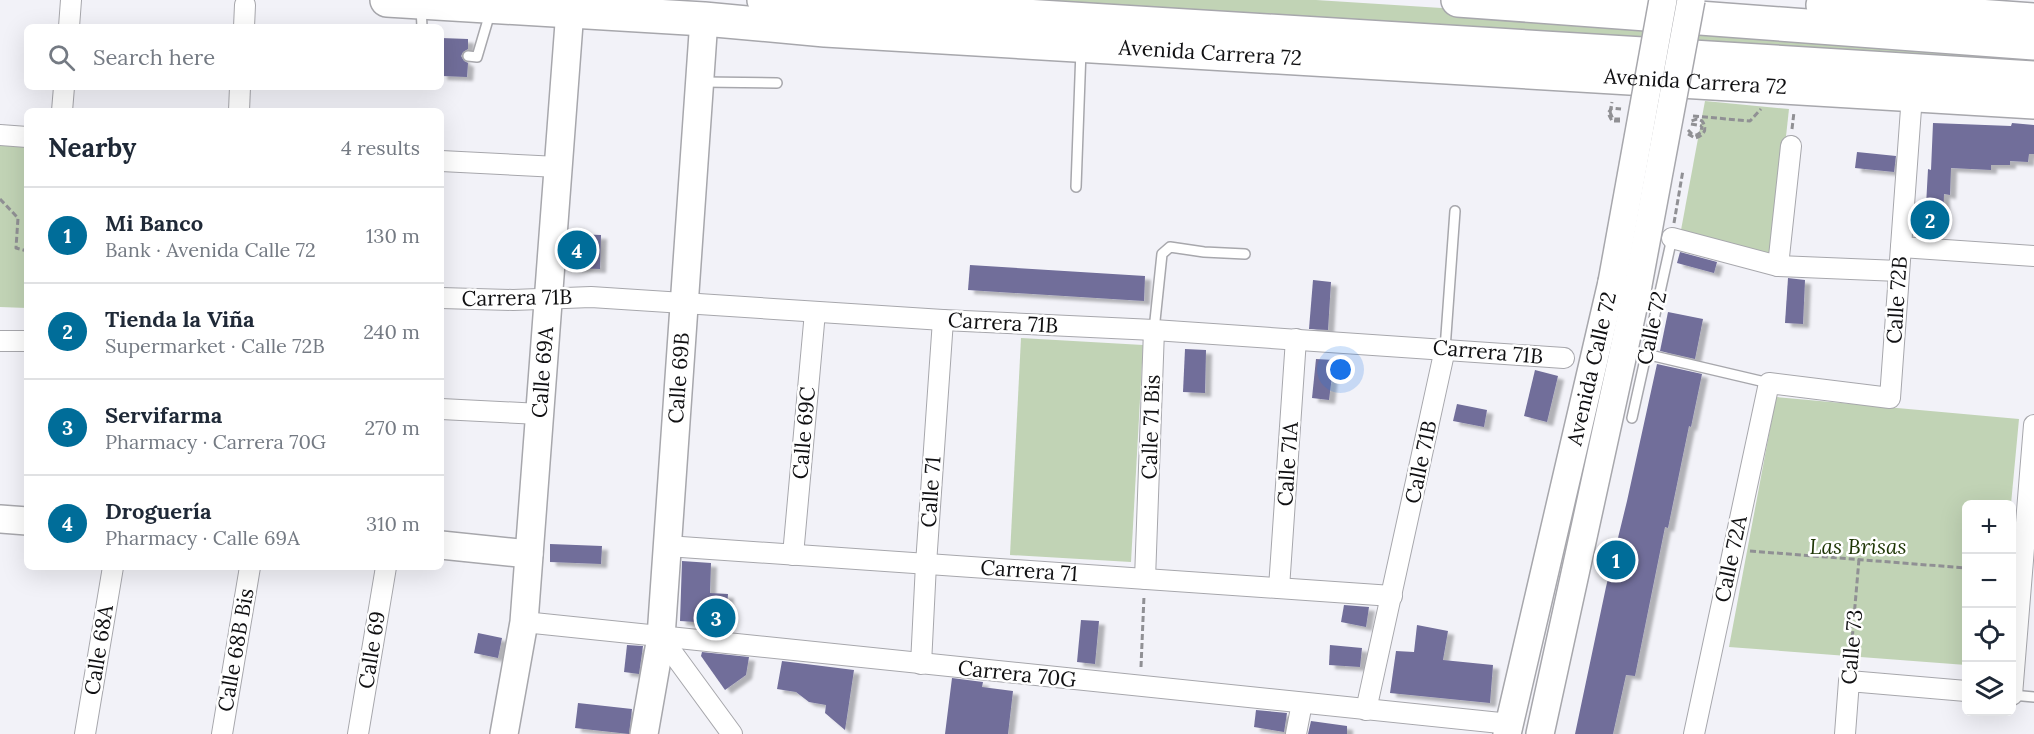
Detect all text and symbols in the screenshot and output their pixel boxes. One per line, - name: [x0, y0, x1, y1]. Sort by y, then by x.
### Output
- search box: [24, 24, 444, 90]
- street label: Avenida Carrera 72: [1117, 33, 1303, 71]
- icon: search: [45, 41, 78, 74]
- text: Search here: [93, 43, 215, 71]
- street label: Avenida Carrera 72: [1602, 62, 1788, 100]
- text: Nearby: [48, 131, 136, 164]
- text: 4 results: [341, 135, 420, 160]
- pin: 2: [1910, 198, 1950, 242]
- text: Mi Banco: [105, 209, 203, 237]
- text: 1: [63, 223, 72, 248]
- text: 130 m: [366, 223, 420, 248]
- pin: 4: [558, 228, 596, 272]
- text: Bank · Avenida Calle 72: [105, 237, 316, 262]
- street label: Calle 72B: [1880, 255, 1913, 345]
- street label: Carrera 71B: [461, 283, 573, 312]
- street label: Avenida Calle 72: [1560, 289, 1622, 449]
- street label: Calle 72: [1631, 289, 1672, 367]
- text: Tienda la Viña: [105, 305, 255, 333]
- street label: Carrera 71B: [947, 306, 1059, 339]
- text: 2: [62, 319, 73, 344]
- text: 240 m: [363, 319, 420, 344]
- street label: Calle 69A: [525, 325, 559, 419]
- street label: Calle 69B: [662, 332, 695, 425]
- text: Supermarket · Calle 72B: [105, 333, 325, 358]
- street label: Carrera 71B: [1432, 333, 1544, 370]
- your location: [1326, 355, 1355, 384]
- street label: Calle 71 Bis: [1135, 374, 1166, 480]
- street label: Calle 69C: [786, 385, 821, 480]
- text: Servifarma: [105, 401, 222, 429]
- text: 3: [62, 415, 73, 440]
- text: 270 m: [364, 415, 420, 440]
- street label: Calle 71B: [1399, 418, 1442, 506]
- street label: Calle 71A: [1271, 420, 1304, 507]
- text: Pharmacy · Carrera 70G: [105, 429, 326, 454]
- street label: Calle 71: [915, 456, 946, 528]
- text: Droguería: [105, 497, 211, 525]
- map controls: [1962, 500, 2016, 716]
- button: +: [1962, 500, 2016, 554]
- text: 4: [62, 511, 73, 536]
- text: 310 m: [366, 511, 420, 536]
- street label: Calle 72A: [1708, 512, 1753, 605]
- text: Pharmacy · Calle 69A: [105, 525, 300, 550]
- park label: Las Brisas: [1810, 533, 1906, 560]
- pin: 1: [1596, 538, 1636, 582]
- street label: Carrera 71: [980, 554, 1079, 587]
- button: −: [1962, 554, 2016, 608]
- street label: Calle 68B Bis: [211, 586, 260, 714]
- pin: 3: [696, 596, 736, 640]
- street label: Calle 68A: [78, 602, 119, 697]
- street label: Calle 73: [1835, 608, 1868, 686]
- button: locate: [1962, 608, 2016, 662]
- street label: Calle 69: [352, 609, 391, 691]
- street label: Carrera 70G: [956, 654, 1078, 693]
- button: layers: [1962, 662, 2016, 716]

